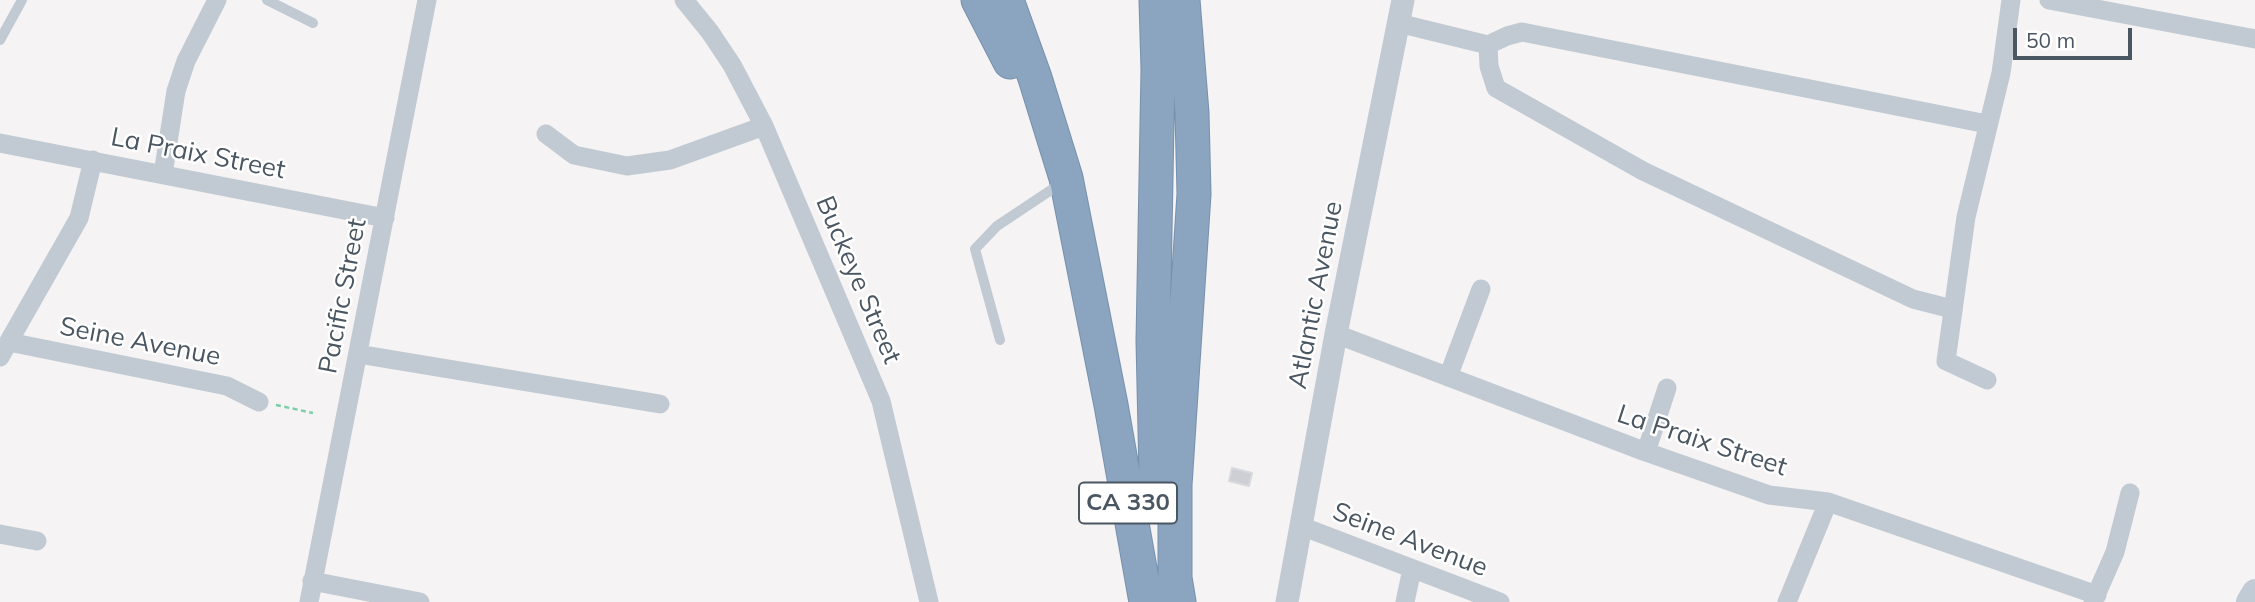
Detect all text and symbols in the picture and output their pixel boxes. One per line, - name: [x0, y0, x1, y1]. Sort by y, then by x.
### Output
- scale bar: [2017, 14, 2136, 58]
- text: 50 m: [2026, 27, 2075, 53]
- street label: La Praix Street: [108, 122, 288, 186]
- street label: Buckeye Street: [809, 192, 907, 368]
- street label: Atlantic Avenue: [1283, 199, 1349, 391]
- street label: Pacific Street: [313, 216, 373, 376]
- street label: Seine Avenue: [57, 311, 223, 373]
- street label: La Praix Street: [1613, 399, 1791, 483]
- road number: CA 330: [1079, 482, 1177, 524]
- street label: Seine Avenue: [1328, 496, 1492, 584]

